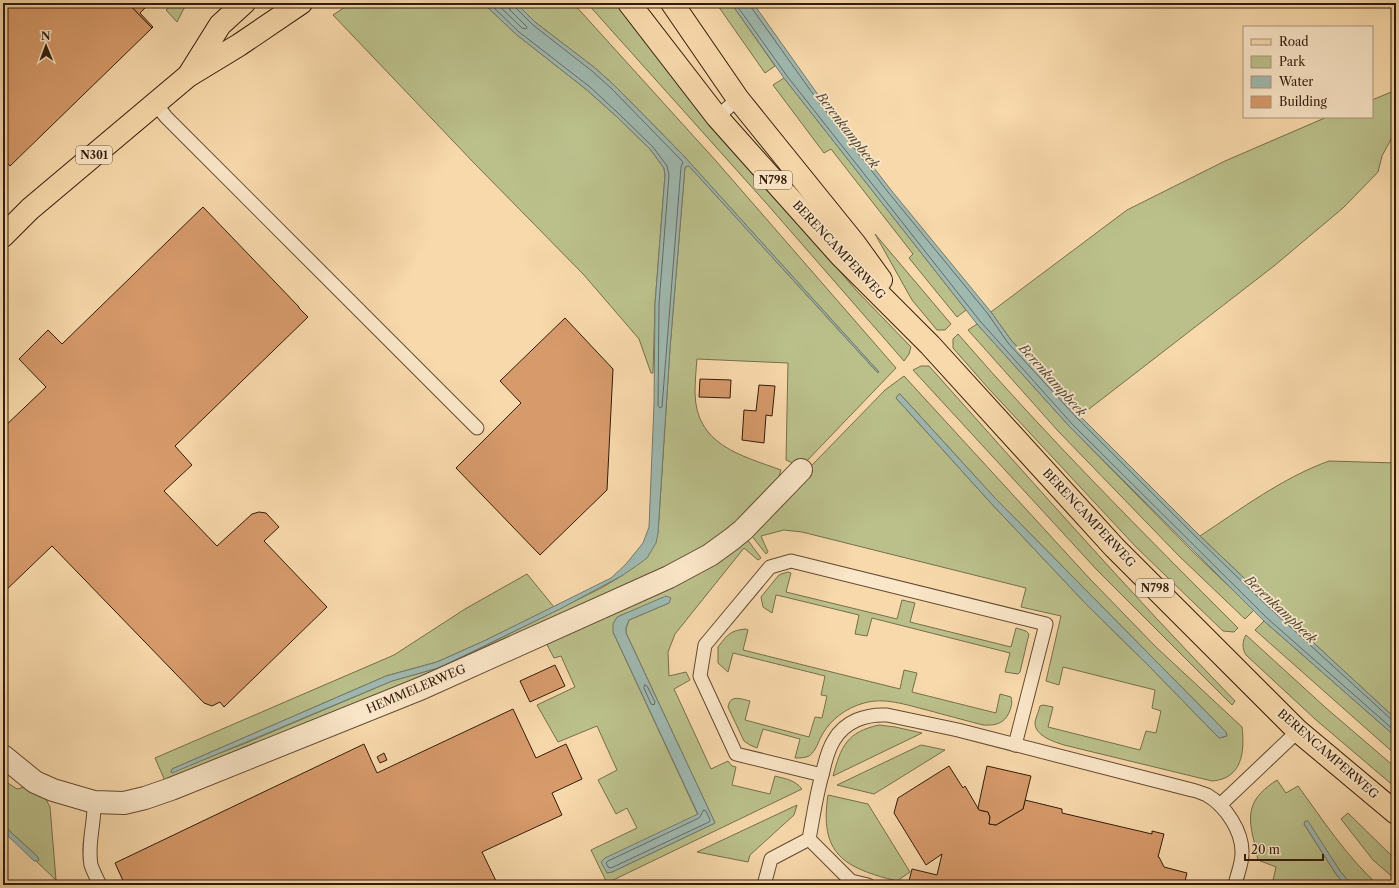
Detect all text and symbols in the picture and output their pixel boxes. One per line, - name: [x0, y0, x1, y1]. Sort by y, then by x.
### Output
- north arrow: [26, 26, 66, 66]
- legend: [1243, 26, 1373, 118]
- text: N: [41, 29, 51, 43]
- text: Road: [1279, 34, 1309, 49]
- text: Park: [1279, 54, 1306, 69]
- text: Water: [1278, 74, 1313, 89]
- water label: Berenkampbeek: [813, 88, 883, 172]
- text: Building: [1279, 94, 1327, 109]
- road number: N301: [76, 146, 112, 164]
- road number: N798: [754, 171, 792, 189]
- street label: BERENCAMPERWEG: [790, 197, 889, 302]
- water label: Berenkampbeek: [1015, 339, 1090, 420]
- street label: BERENCAMPERWEG: [1040, 465, 1139, 570]
- water label: Berenkampbeek: [1241, 571, 1321, 647]
- road number: N798: [1136, 579, 1174, 597]
- street label: HEMMELERWEG: [364, 661, 468, 716]
- street label: BERENCAMPERWEG: [1275, 706, 1382, 802]
- scale bar: [1245, 836, 1323, 862]
- text: 20 m: [1251, 842, 1280, 857]

